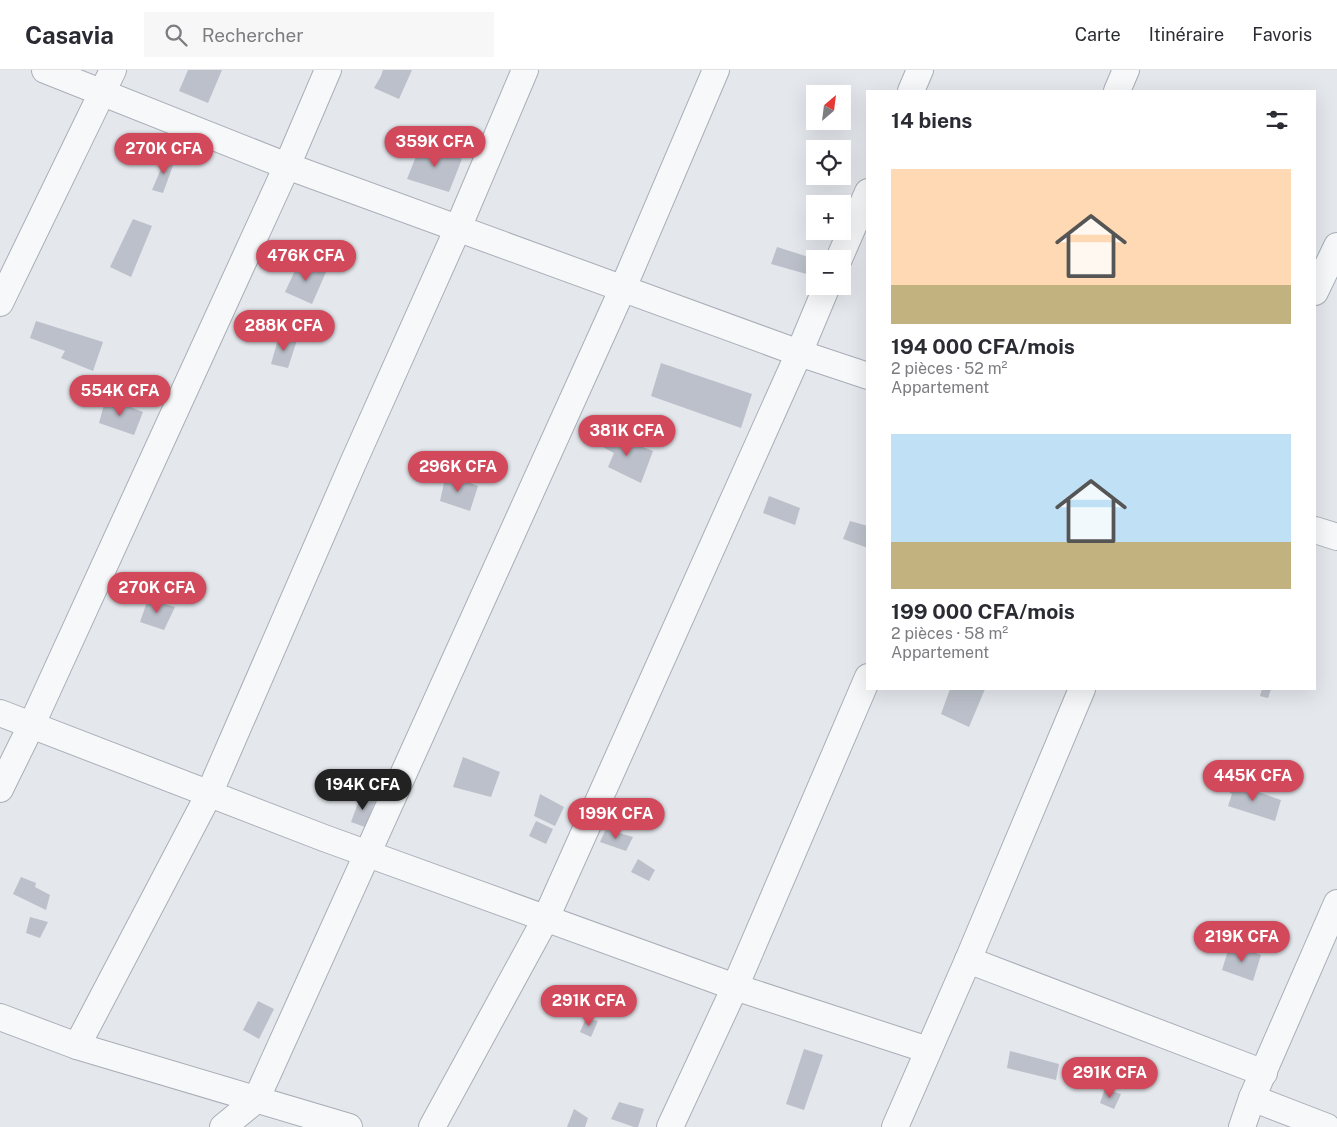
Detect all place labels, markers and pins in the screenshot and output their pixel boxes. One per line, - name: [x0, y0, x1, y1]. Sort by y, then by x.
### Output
- pin: 359K CFA: [383, 126, 487, 168]
- pin: 270K CFA: [112, 132, 216, 175]
- pin: 476K CFA: [254, 240, 358, 282]
- pin: 288K CFA: [232, 310, 336, 352]
- pin: 554K CFA: [68, 374, 172, 417]
- pin: 381K CFA: [575, 414, 679, 457]
- pin: 296K CFA: [406, 450, 510, 493]
- pin: 270K CFA: [105, 572, 209, 614]
- pin: 445K CFA: [1201, 760, 1305, 802]
- pin: 194K CFA: [311, 768, 415, 811]
- pin: 199K CFA: [564, 798, 668, 840]
- pin: 219K CFA: [1190, 920, 1294, 963]
- pin: 291K CFA: [537, 984, 641, 1027]
- pin: 291K CFA: [1058, 1056, 1162, 1099]

